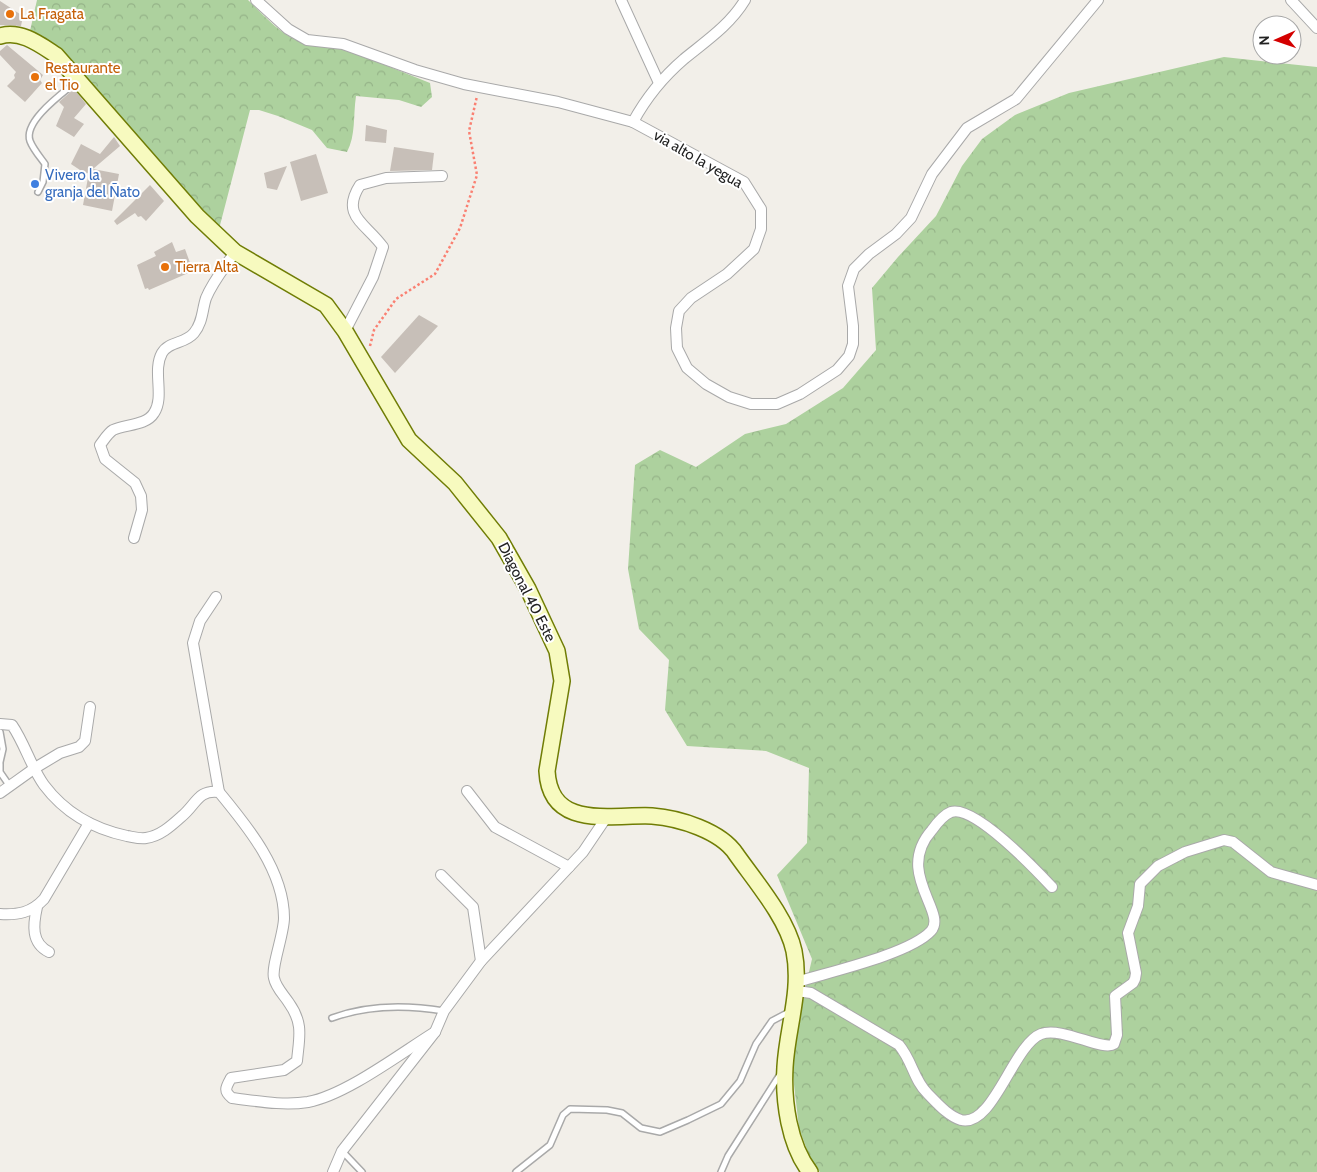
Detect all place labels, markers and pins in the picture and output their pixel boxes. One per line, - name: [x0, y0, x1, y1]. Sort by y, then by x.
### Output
- place label: La Fragata: [20, 5, 85, 23]
- marker: La Fragata: [4, 8, 16, 20]
- place label: Restaurante el Tio: [45, 59, 121, 94]
- marker: Restaurante el Tio: [29, 71, 41, 83]
- place label: Vivero la granja del Ñato: [45, 166, 140, 201]
- marker: Vivero la granja del Ñato: [29, 178, 41, 190]
- place label: Tierra Alta: [175, 258, 239, 276]
- marker: Tierra Alta: [159, 261, 171, 273]

